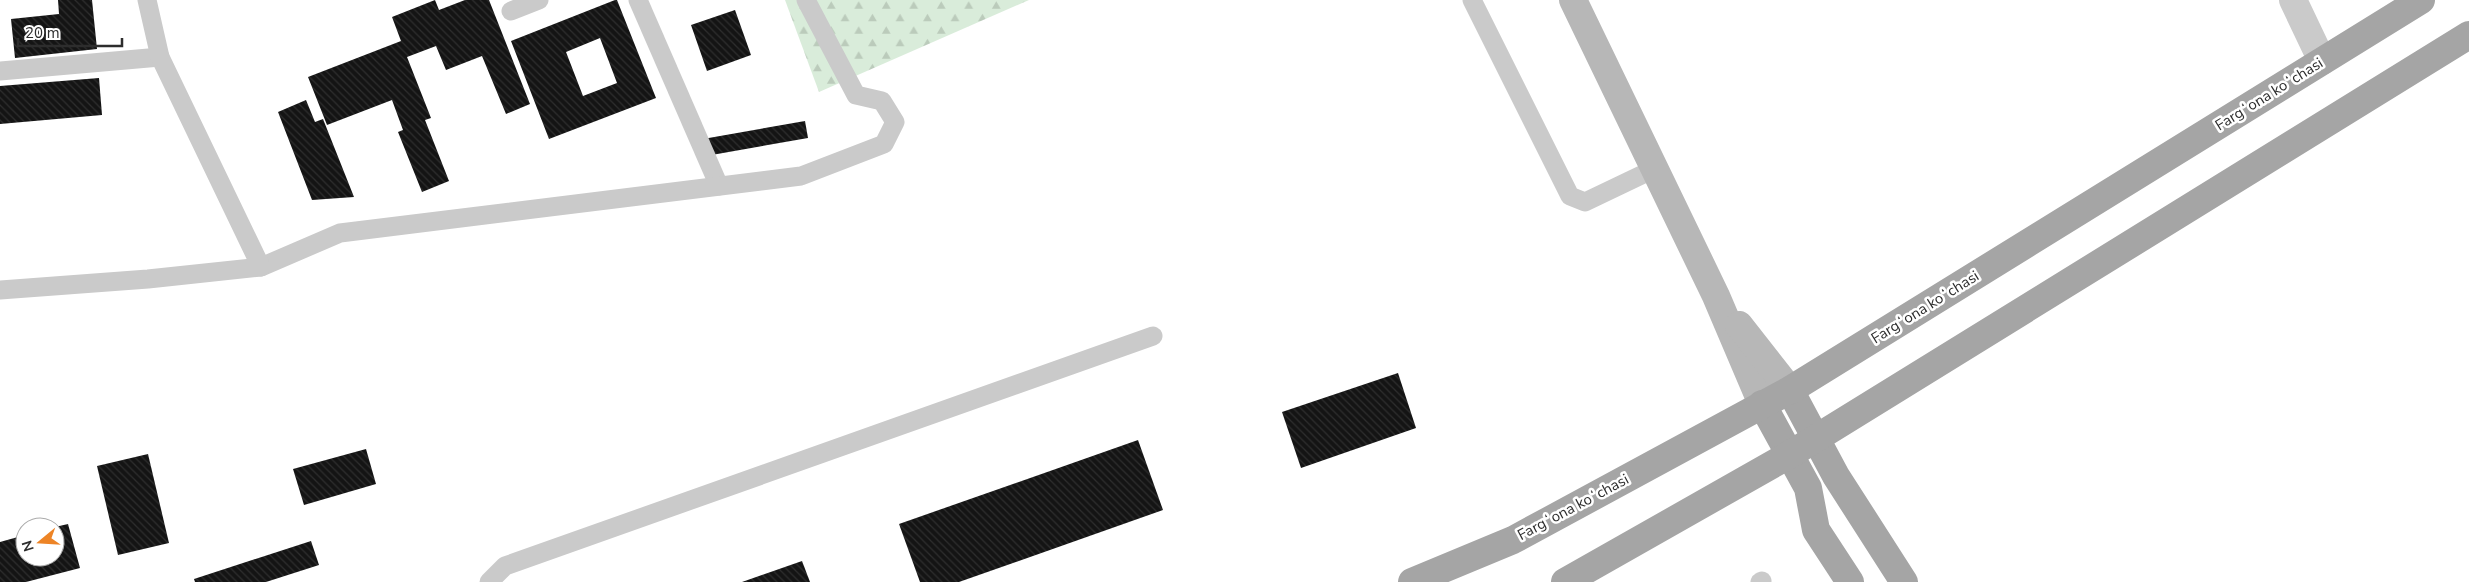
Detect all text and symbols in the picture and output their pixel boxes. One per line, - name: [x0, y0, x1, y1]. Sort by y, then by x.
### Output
- scale bar: [18, 15, 121, 47]
- text: 20 m: [25, 23, 60, 43]
- street label: Fargʻona koʻchasi: [2211, 53, 2327, 135]
- street label: Fargʻona koʻchasi: [1867, 266, 1983, 348]
- street label: Fargʻona koʻchasi: [1514, 469, 1632, 545]
- north arrow: [15, 517, 65, 567]
- text: N: [17, 538, 39, 554]

